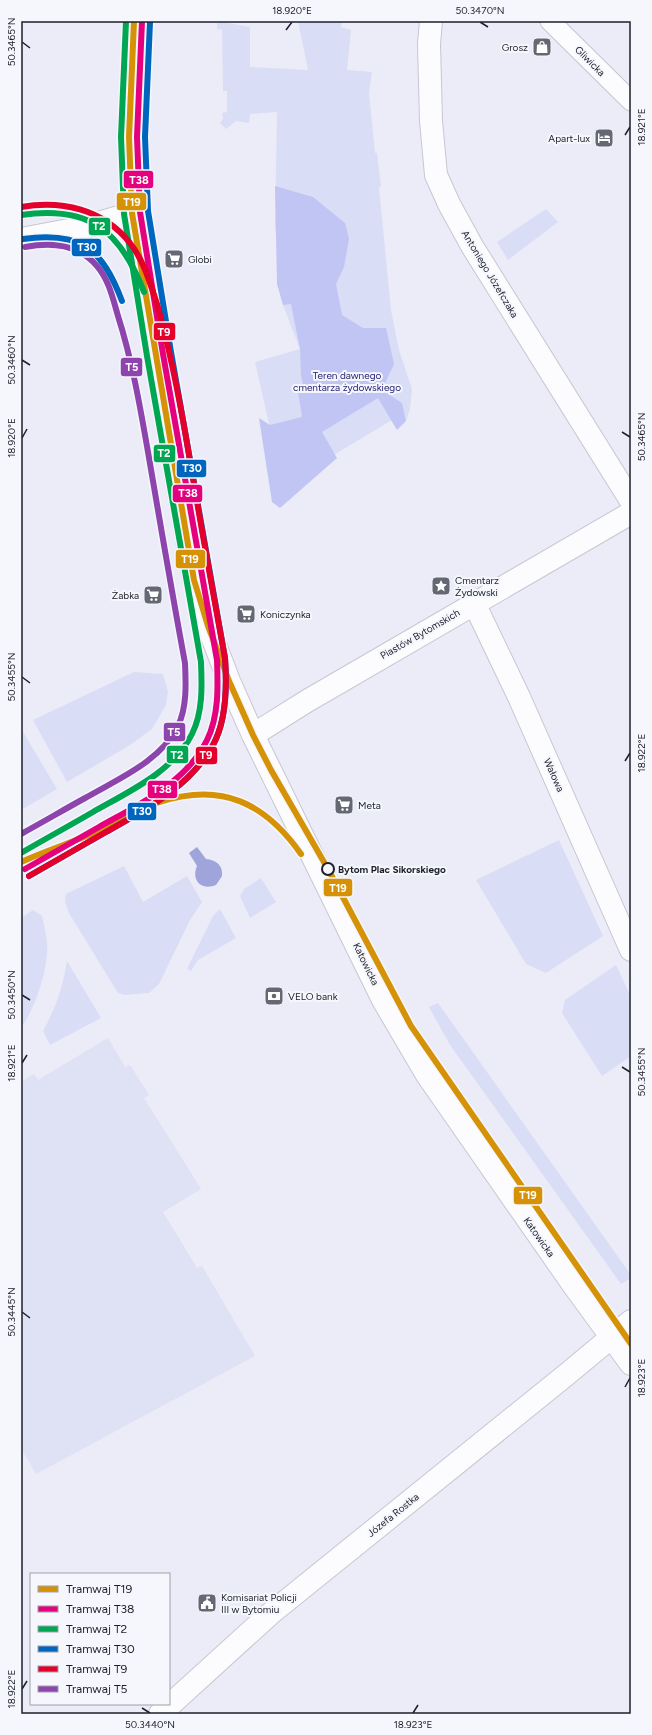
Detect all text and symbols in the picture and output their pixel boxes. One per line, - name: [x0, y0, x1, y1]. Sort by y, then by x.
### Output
- text: 18.920°E: [272, 4, 312, 17]
- text: 50.3470°N: [455, 4, 505, 17]
- text: 50.3465°N: [5, 18, 18, 66]
- shop icon: Grosz: [531, 36, 553, 58]
- place label: Grosz: [502, 41, 528, 54]
- street label: Gliwicka: [572, 43, 608, 79]
- text: 18.921°E: [635, 108, 648, 146]
- hotel icon: Apart-lux: [593, 127, 615, 149]
- place label: Apart-lux: [548, 132, 590, 145]
- line badge: T38: [123, 170, 154, 189]
- text: T38: [129, 174, 149, 187]
- line badge: T19: [116, 192, 147, 211]
- text: T19: [123, 196, 141, 209]
- line badge: T2: [88, 217, 111, 236]
- text: T2: [93, 220, 105, 233]
- street label: Antoniego Józefczaka: [459, 228, 521, 320]
- line badge: T30: [71, 238, 102, 257]
- text: T30: [77, 241, 97, 254]
- supermarket icon: Globi: [163, 248, 185, 270]
- place label: Globi: [188, 253, 212, 266]
- line badge: T9: [153, 322, 176, 341]
- text: T9: [158, 326, 170, 339]
- text: 50.3460°N: [5, 335, 18, 385]
- line badge: T5: [120, 357, 143, 377]
- text: T5: [126, 361, 138, 374]
- park label: Teren dawnego cmentarza żydowskiego: [293, 369, 401, 394]
- text: 50.3465°N: [635, 413, 648, 461]
- text: 18.920°E: [5, 418, 18, 458]
- line badge: T2: [153, 444, 176, 463]
- text: T2: [158, 447, 170, 460]
- line badge: T30: [176, 459, 207, 478]
- text: T30: [182, 462, 202, 475]
- line badge: T38: [172, 484, 203, 503]
- text: T38: [178, 487, 198, 500]
- line badge: T19: [175, 549, 206, 569]
- text: T19: [181, 553, 199, 566]
- place label: Cmentarz Żydowski: [455, 574, 499, 599]
- place icon: Cmentarz Żydowski: [430, 575, 452, 597]
- supermarket icon: Żabka: [142, 584, 164, 606]
- place label: Żabka: [112, 589, 139, 602]
- supermarket icon: Koniczynka: [235, 603, 257, 625]
- street label: Piastów Bytomskich: [378, 606, 463, 662]
- place label: Koniczynka: [260, 608, 311, 621]
- text: 50.3455°N: [5, 653, 18, 701]
- line badge: T5: [163, 722, 186, 742]
- text: T5: [168, 726, 180, 739]
- text: 18.922°E: [635, 734, 648, 772]
- line badge: T2: [166, 745, 189, 764]
- line badge: T9: [195, 746, 218, 765]
- text: T2: [171, 749, 183, 762]
- text: T9: [200, 749, 212, 762]
- street label: Wałowa: [541, 756, 567, 794]
- line badge: T38: [147, 780, 178, 799]
- text: T38: [152, 783, 172, 796]
- supermarket icon: Meta: [333, 794, 355, 816]
- place label: Meta: [358, 799, 381, 812]
- line badge: T30: [127, 802, 157, 821]
- text: T30: [132, 805, 152, 818]
- marker: Bytom Plac Sikorskiego: [321, 862, 335, 876]
- place label: Bytom Plac Sikorskiego: [338, 863, 446, 876]
- line badge: T19: [323, 878, 353, 897]
- text: T19: [329, 882, 347, 895]
- street label: Katowicka: [350, 940, 382, 988]
- text: 50.3450°N: [5, 970, 18, 1020]
- bank icon: VELO bank: [263, 985, 285, 1007]
- place label: VELO bank: [288, 990, 338, 1003]
- text: 18.921°E: [5, 1044, 18, 1082]
- text: 50.3455°N: [635, 1048, 648, 1096]
- line badge: T19: [513, 1186, 543, 1205]
- text: T19: [519, 1189, 537, 1202]
- street label: Katowicka: [520, 1214, 558, 1260]
- text: 50.3445°N: [5, 1287, 18, 1337]
- text: 18.923°E: [635, 1359, 648, 1397]
- street label: Józefa Rostka: [364, 1490, 422, 1540]
- legend: [30, 1573, 170, 1705]
- text: Tramwaj T19: [66, 1582, 133, 1596]
- place label: Komisariat Policji III w Bytomiu: [221, 1591, 297, 1616]
- public building icon: Komisariat Policji III w Bytomiu: [196, 1592, 218, 1614]
- text: Tramwaj T38: [66, 1602, 134, 1616]
- text: Tramwaj T2: [66, 1622, 127, 1636]
- text: Tramwaj T30: [66, 1642, 135, 1656]
- text: Tramwaj T9: [66, 1662, 128, 1676]
- text: 18.922°E: [5, 1670, 18, 1708]
- text: Tramwaj T5: [66, 1682, 128, 1696]
- text: 50.3440°N: [125, 1718, 175, 1731]
- text: 18.923°E: [394, 1718, 432, 1731]

